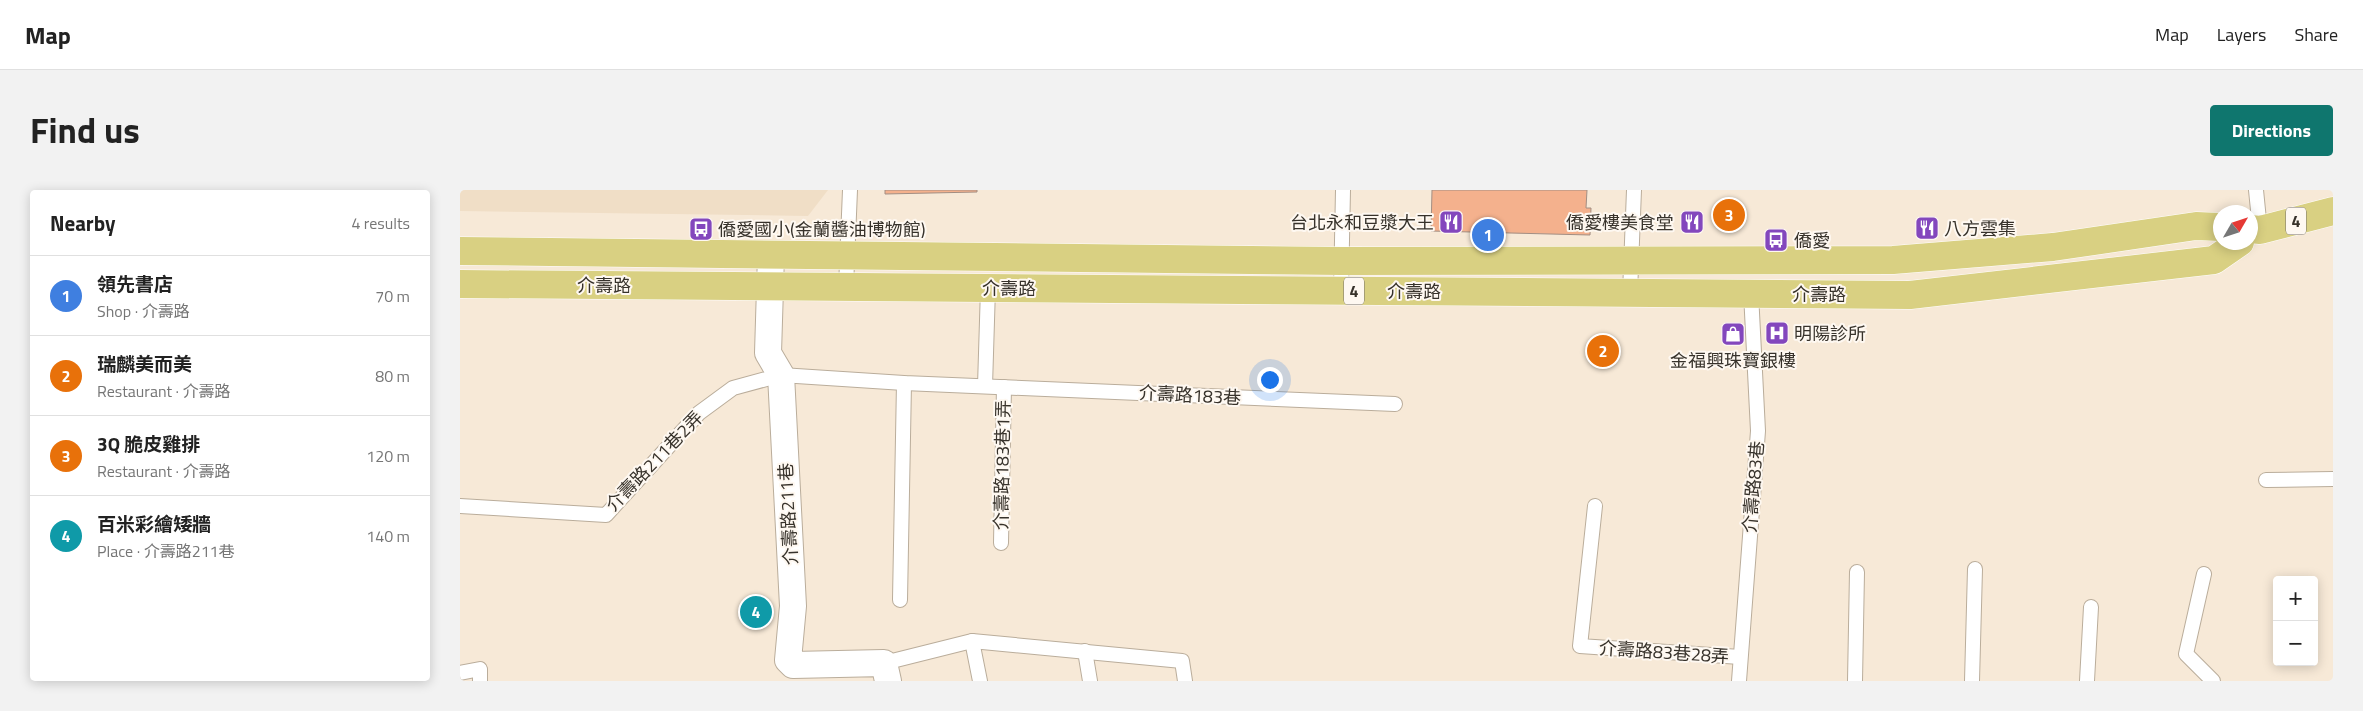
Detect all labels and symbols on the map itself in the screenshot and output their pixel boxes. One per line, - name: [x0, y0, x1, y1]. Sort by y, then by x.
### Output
- pin: 3: [1713, 196, 1745, 234]
- north arrow: [2213, 205, 2258, 250]
- road number: 4: [2286, 208, 2306, 234]
- place label: 台北永和豆漿大王: [1290, 209, 1434, 236]
- restaurant icon: 台北永和豆漿大王: [1438, 209, 1464, 235]
- place label: 僑愛樓美食堂: [1566, 209, 1674, 236]
- restaurant icon: 僑愛樓美食堂: [1679, 209, 1705, 235]
- restaurant icon: 八方雲集: [1914, 215, 1940, 241]
- place label: 八方雲集: [1944, 215, 2016, 242]
- bus stop icon: 僑愛國小(金蘭醬油博物館): [688, 216, 714, 242]
- place label: 僑愛國小(金蘭醬油博物館): [718, 216, 926, 243]
- pin: 1: [1472, 216, 1504, 254]
- bus stop icon: 僑愛: [1763, 227, 1789, 253]
- place label: 僑愛: [1794, 227, 1830, 254]
- street label: 介壽路: [577, 272, 631, 299]
- street label: 介壽路: [982, 275, 1036, 302]
- road number: 4: [1344, 278, 1364, 304]
- street label: 介壽路: [1387, 278, 1441, 305]
- street label: 介壽路: [1792, 281, 1846, 308]
- hospital icon: 明陽診所: [1764, 320, 1790, 346]
- place label: 明陽診所: [1794, 320, 1866, 347]
- shop icon: 金福興珠寶銀樓: [1720, 321, 1746, 347]
- pin: 2: [1587, 332, 1619, 370]
- place label: 金福興珠寶銀樓: [1670, 347, 1796, 374]
- your location: [1257, 367, 1283, 393]
- street label: 介壽路183巷: [1138, 379, 1242, 411]
- street label: 介壽路183巷1弄: [987, 400, 1017, 530]
- street label: 介壽路211巷2弄: [599, 405, 709, 517]
- street label: 介壽路83巷: [1736, 440, 1770, 534]
- street label: 介壽路211巷: [772, 462, 804, 566]
- pin: 4: [740, 593, 772, 631]
- street label: 介壽路83巷28弄: [1598, 634, 1730, 670]

